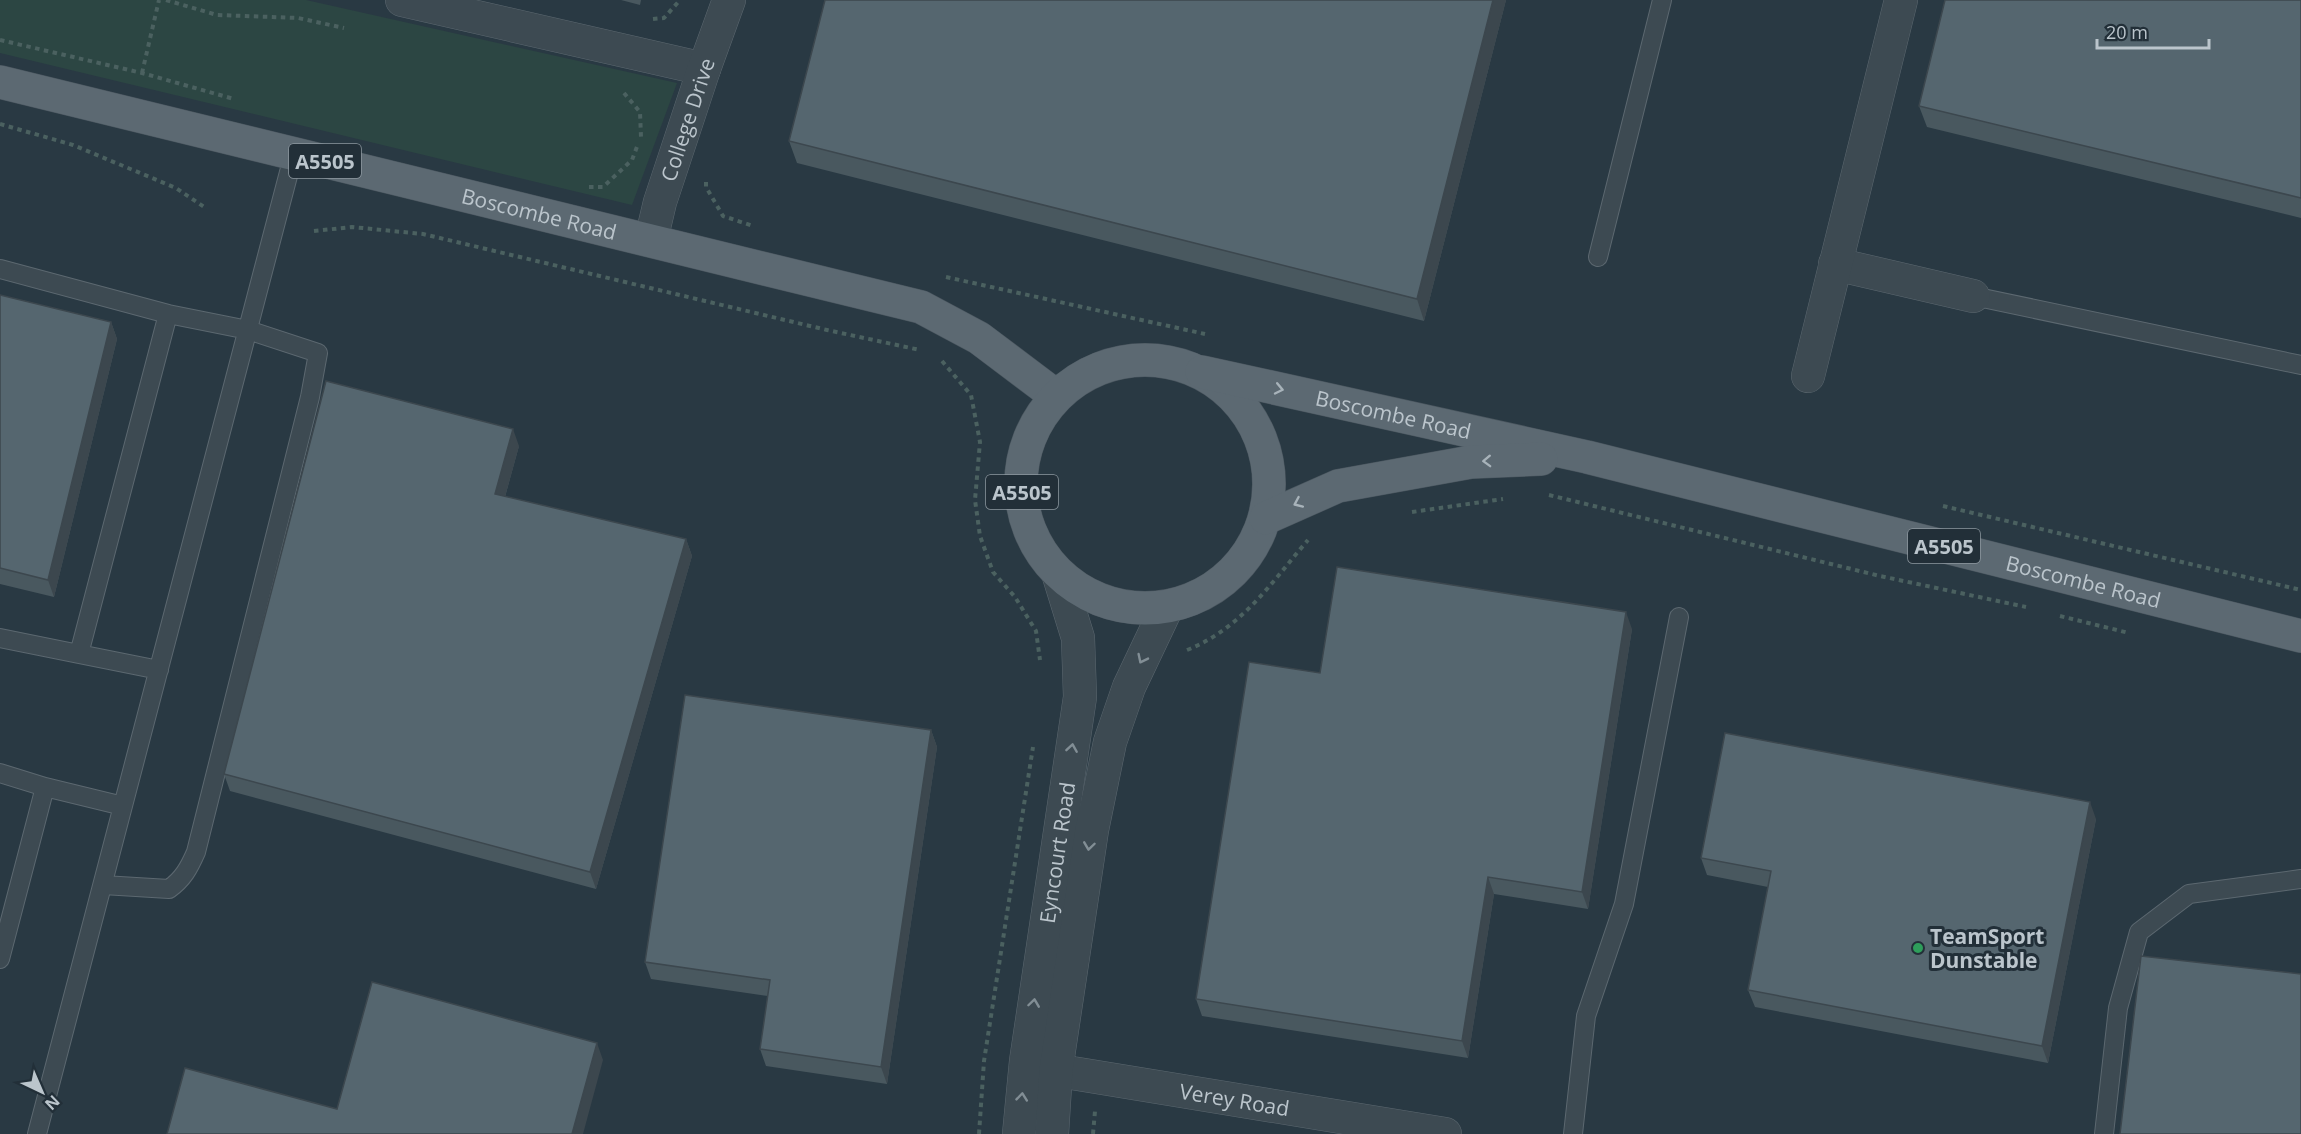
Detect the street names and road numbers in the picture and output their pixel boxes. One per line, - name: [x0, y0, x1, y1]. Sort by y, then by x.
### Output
- street label: College Drive: [654, 54, 721, 185]
- road number: A5505: [289, 144, 361, 178]
- street label: Boscombe Road: [459, 181, 620, 246]
- street label: Boscombe Road: [1313, 383, 1474, 445]
- road number: A5505: [986, 475, 1058, 509]
- road number: A5505: [1908, 529, 1980, 563]
- street label: Boscombe Road: [2003, 549, 2164, 614]
- street label: Eyncourt Road: [1033, 780, 1081, 925]
- street label: Verey Road: [1177, 1077, 1291, 1122]

